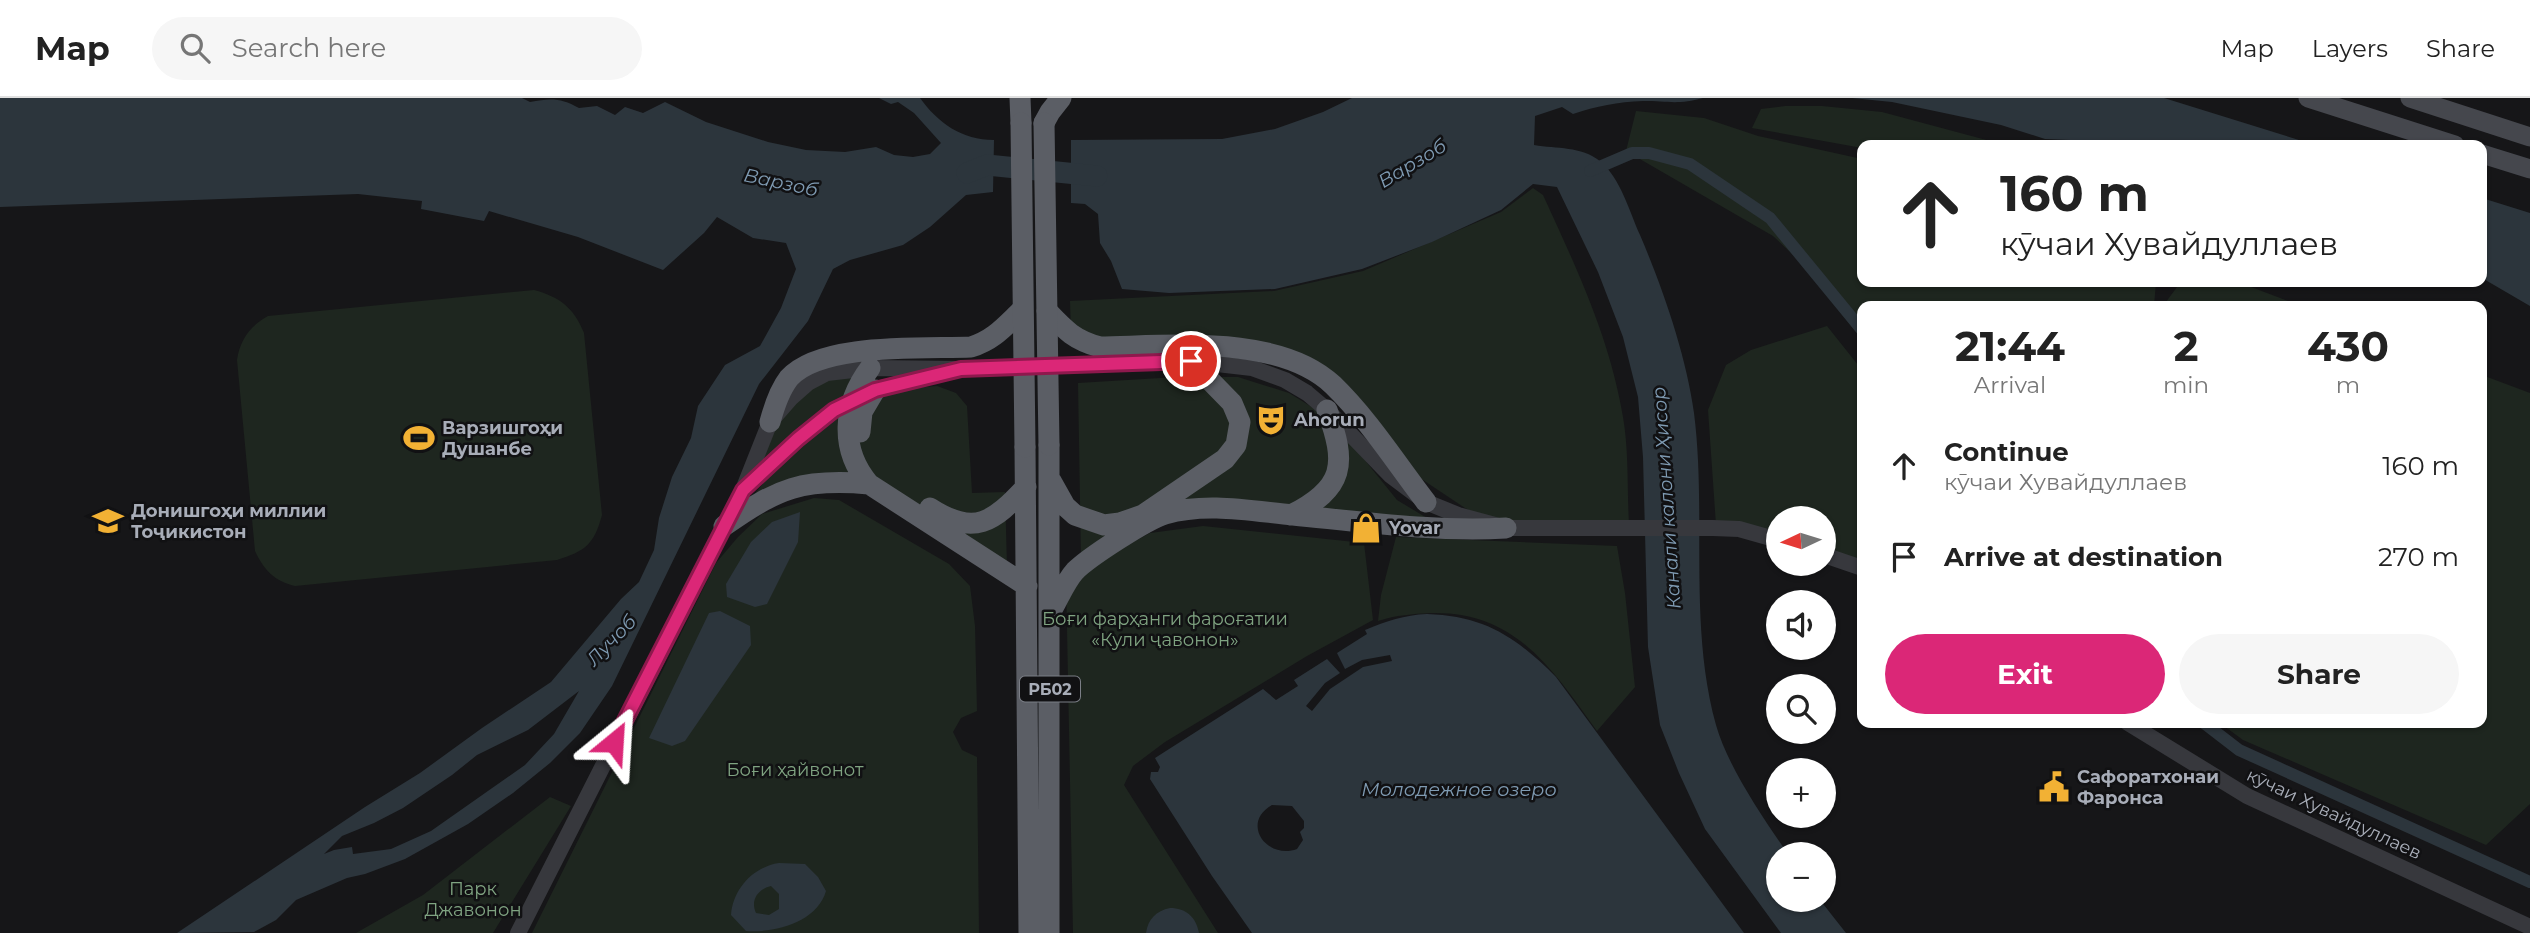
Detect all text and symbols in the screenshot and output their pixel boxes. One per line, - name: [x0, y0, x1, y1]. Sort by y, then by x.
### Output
- search box: [152, 17, 642, 80]
- text: Map: [35, 28, 110, 68]
- icon: search: [176, 29, 214, 67]
- text: Search here: [232, 32, 386, 64]
- text: Map: [2220, 34, 2274, 63]
- text: Layers: [2312, 34, 2388, 63]
- text: Share: [2426, 34, 2495, 63]
- water label: Варзоб: [1374, 134, 1451, 193]
- water label: Варзоб: [742, 163, 820, 202]
- text: 160 m: [2000, 164, 2149, 223]
- icon: ahead: [1885, 168, 1976, 259]
- text: кӯчаи Хувайдуллаев: [2000, 224, 2338, 263]
- text: 21:44: [1955, 320, 2065, 372]
- text: 2: [2174, 320, 2198, 372]
- text: 430: [2307, 320, 2389, 372]
- pin: [1161, 331, 1221, 391]
- icon: arrive: [1172, 342, 1210, 380]
- text: Arrival: [1974, 371, 2046, 399]
- text: min: [2163, 371, 2209, 399]
- text: m: [2336, 371, 2360, 399]
- water label: Канали калони Ҳисор: [1647, 386, 1686, 610]
- theatre icon: Ahorun: [1254, 403, 1288, 437]
- place label: Ahorun: [1293, 409, 1365, 431]
- place label: Варзишгоҳи Душанбе: [442, 417, 563, 460]
- sports icon: Варзишгоҳи Душанбе: [402, 421, 436, 455]
- text: Continue: [1944, 436, 2069, 468]
- icon: ahead: [1885, 447, 1923, 485]
- text: 160 m: [2382, 450, 2459, 482]
- text: кӯчаи Хувайдуллаев: [1944, 468, 2187, 496]
- place label: Донишгоҳи миллии Тоҷикистон: [131, 500, 326, 543]
- school or university icon: Донишгоҳи миллии Тоҷикистон: [91, 504, 125, 538]
- north arrow: [1766, 506, 1836, 576]
- map controls: [1766, 506, 1836, 912]
- shop icon: Yovar: [1349, 511, 1383, 545]
- place label: Yovar: [1388, 517, 1441, 539]
- icon: arrive: [1885, 538, 1923, 576]
- text: Arrive at destination: [1944, 541, 2223, 573]
- text: 270 m: [2378, 541, 2459, 573]
- button: sound: [1766, 590, 1836, 660]
- park label: Боғи фарҳанги фароғатии «Кули ҷавонон»: [1042, 608, 1288, 651]
- water label: Лучоб: [581, 610, 641, 671]
- button: Exit: [1885, 634, 2165, 714]
- button: Share: [2179, 634, 2459, 714]
- button: search: [1766, 674, 1836, 744]
- road number: РБ02: [1020, 676, 1080, 702]
- position arrow: [577, 705, 651, 779]
- button: +: [1766, 758, 1836, 828]
- park label: Боғи ҳайвонот: [727, 759, 864, 781]
- street label: кӯчаи Хувайдуллаев: [2243, 764, 2425, 864]
- place label: Сафоратхонаи Фаронса: [2077, 766, 2219, 809]
- public building icon: Сафоратхонаи Фаронса: [2037, 770, 2071, 804]
- water label: Молодежное озеро: [1361, 778, 1557, 801]
- button: −: [1766, 842, 1836, 912]
- park label: Парк Джавонон: [424, 878, 522, 921]

